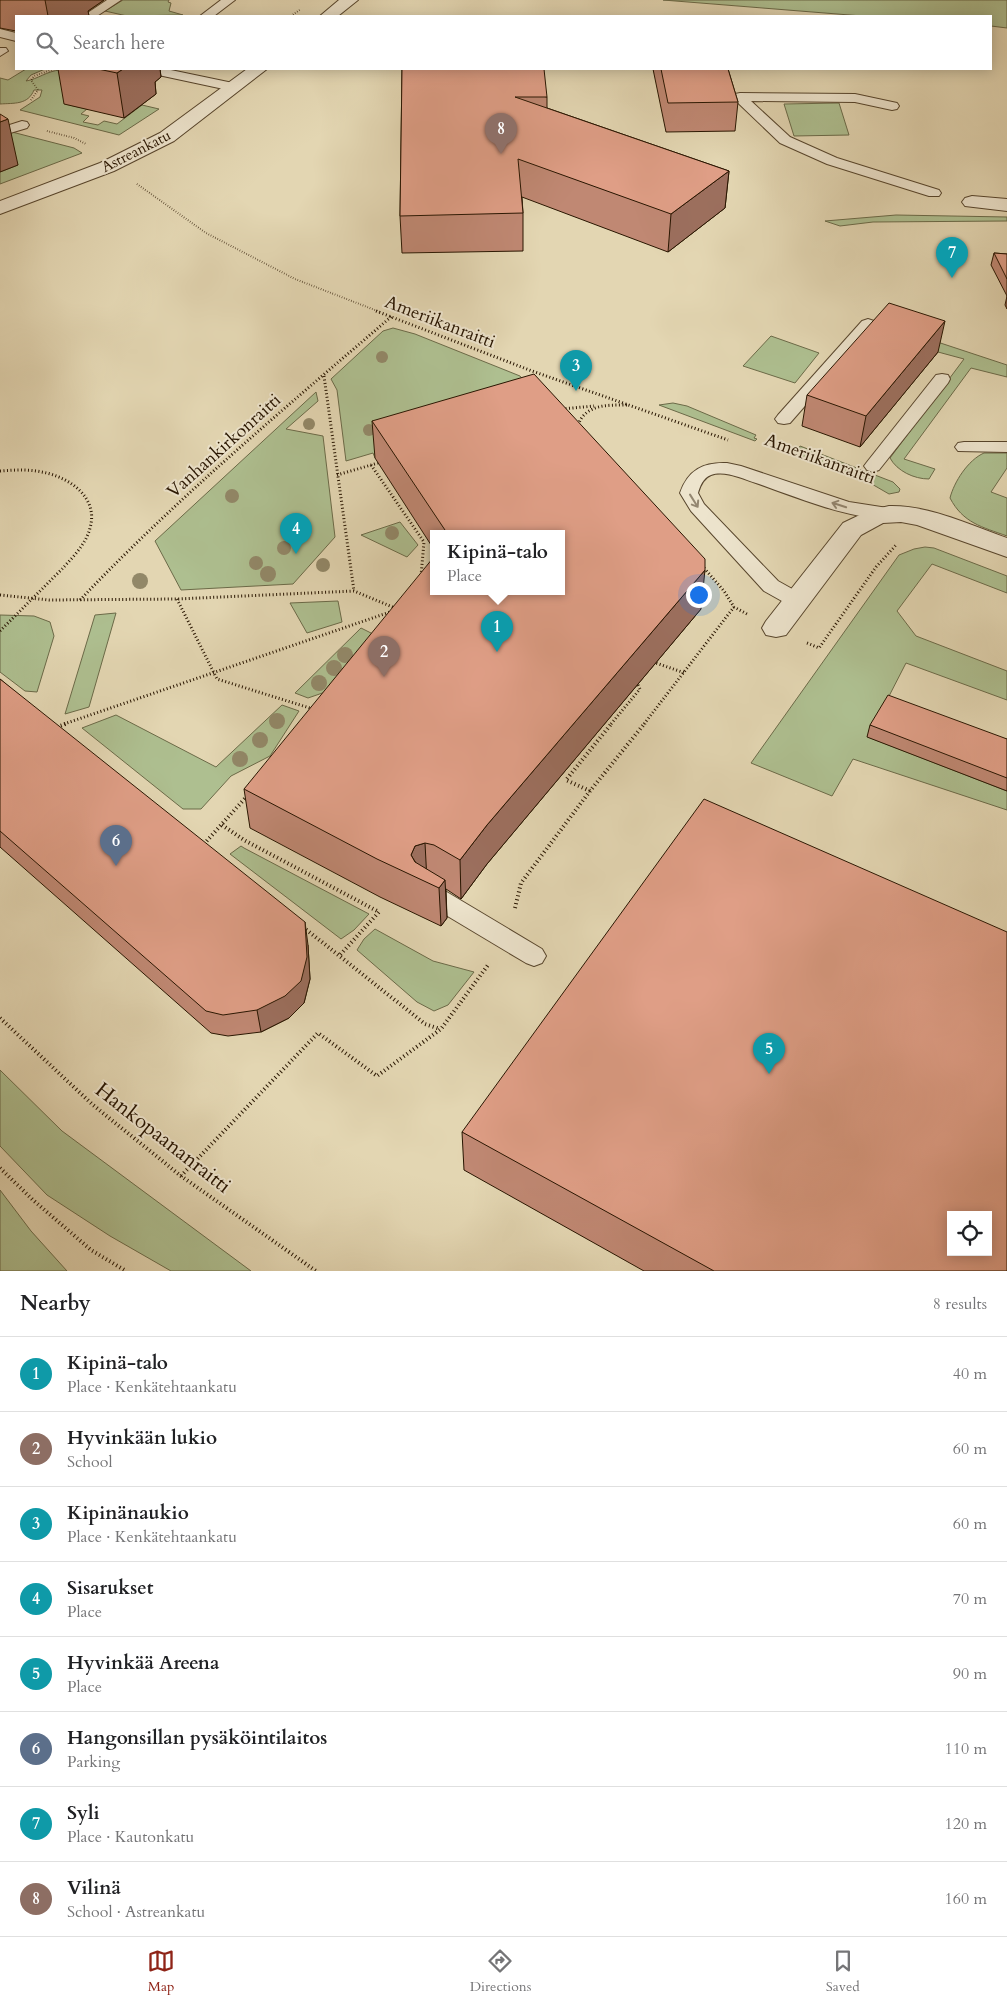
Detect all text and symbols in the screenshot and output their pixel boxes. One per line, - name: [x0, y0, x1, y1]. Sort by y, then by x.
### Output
- search box: [15, 15, 992, 70]
- icon: search: [33, 29, 61, 57]
- text: Search here: [73, 30, 165, 56]
- pin: 8: [485, 113, 517, 154]
- street label: Astreankatu: [98, 125, 174, 177]
- pin: 7: [936, 237, 968, 278]
- street label: Ameriikanraitti: [381, 289, 499, 355]
- pin: 3: [560, 350, 592, 391]
- street label: Vanhankirkonraitti: [161, 388, 287, 504]
- street label: Ameriikanraitti: [761, 427, 879, 491]
- one-way arrow: [689, 494, 699, 508]
- one-way arrow: [832, 500, 847, 509]
- pin: 4: [280, 513, 312, 554]
- popup: [430, 530, 565, 595]
- text: Kipinä-talo: [447, 539, 548, 565]
- text: Place: [447, 565, 482, 587]
- your location: [686, 582, 712, 608]
- pin: 1: [481, 611, 513, 652]
- pin: 2: [368, 636, 400, 677]
- pin: 6: [100, 825, 132, 866]
- pin: 5: [753, 1033, 785, 1074]
- street label: Hankopaananraitti: [89, 1076, 237, 1200]
- map controls: [947, 1211, 992, 1256]
- button: locate: [947, 1211, 992, 1256]
- text: Nearby: [20, 1289, 91, 1318]
- text: 8 results: [933, 1293, 987, 1315]
- text: Kipinä-talo: [67, 1350, 168, 1376]
- text: 1: [32, 1363, 40, 1385]
- text: 40 m: [953, 1363, 987, 1385]
- text: Place · Kenkätehtaankatu: [67, 1376, 237, 1398]
- text: Hyvinkään lukio: [67, 1425, 217, 1451]
- text: 2: [32, 1438, 40, 1460]
- text: 60 m: [953, 1438, 987, 1460]
- text: School: [67, 1451, 112, 1473]
- text: Kipinänaukio: [67, 1500, 189, 1526]
- text: 3: [32, 1513, 40, 1535]
- text: 60 m: [953, 1513, 987, 1535]
- text: Place · Kenkätehtaankatu: [67, 1526, 237, 1548]
- text: Sisarukset: [67, 1575, 153, 1601]
- text: 4: [32, 1588, 40, 1610]
- text: 70 m: [953, 1588, 987, 1610]
- text: Place: [67, 1601, 102, 1623]
- text: Hyvinkää Areena: [67, 1650, 219, 1676]
- text: 5: [32, 1663, 40, 1685]
- text: 90 m: [953, 1663, 987, 1685]
- text: Place: [67, 1676, 102, 1698]
- text: Hangonsillan pysäköintilaitos: [67, 1725, 327, 1751]
- text: 6: [32, 1738, 40, 1760]
- text: 110 m: [945, 1738, 987, 1760]
- text: Parking: [67, 1751, 120, 1773]
- text: Syli: [67, 1800, 99, 1826]
- text: 7: [32, 1813, 40, 1835]
- text: 120 m: [945, 1813, 987, 1835]
- text: Place · Kautonkatu: [67, 1826, 194, 1848]
- text: Vilinä: [67, 1875, 121, 1901]
- text: 8: [32, 1888, 40, 1910]
- text: 160 m: [945, 1888, 987, 1910]
- text: School · Astreankatu: [67, 1901, 205, 1923]
- tab: Map: [147, 1947, 175, 1996]
- tab: Directions: [470, 1947, 531, 1996]
- tab: Saved: [826, 1947, 860, 1996]

